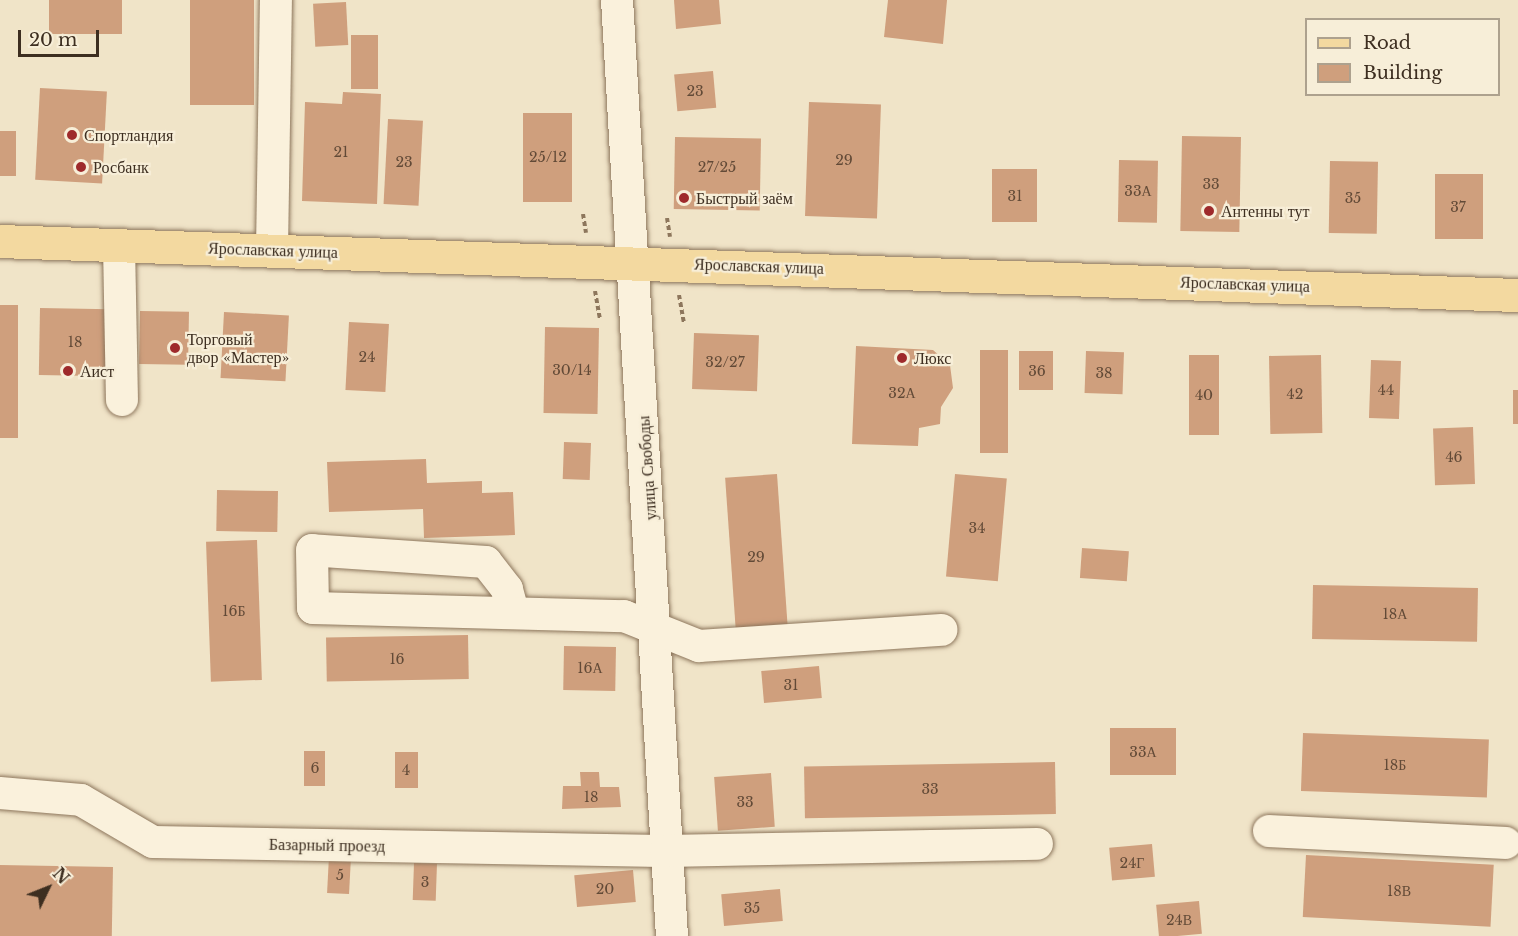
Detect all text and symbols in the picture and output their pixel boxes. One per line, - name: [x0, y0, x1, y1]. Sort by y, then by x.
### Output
- scale bar: [21, 18, 102, 56]
- legend: [1305, 18, 1500, 96]
- text: 20 m: [29, 29, 77, 51]
- text: Road: [1363, 32, 1411, 54]
- text: Building: [1363, 62, 1442, 84]
- house number: 23: [686, 83, 704, 99]
- place label: Спортландия: [84, 125, 173, 145]
- marker: Спортландия: [65, 128, 79, 142]
- house number: 21: [334, 144, 348, 160]
- house number: 25/12: [529, 149, 567, 165]
- house number: 29: [835, 152, 853, 168]
- house number: 23: [395, 154, 413, 170]
- place label: Росбанк: [93, 157, 149, 177]
- house number: 27/25: [698, 159, 736, 175]
- marker: Росбанк: [74, 160, 88, 174]
- house number: 33: [1202, 176, 1220, 192]
- house number: 33А: [1124, 183, 1152, 199]
- place label: Быстрый заём: [696, 188, 793, 208]
- house number: 31: [1008, 188, 1022, 204]
- house number: 35: [1345, 190, 1361, 206]
- marker: Быстрый заём: [677, 191, 691, 205]
- house number: 37: [1450, 199, 1466, 215]
- place label: Антенны тут: [1221, 201, 1309, 221]
- marker: Антенны тут: [1202, 204, 1216, 218]
- street label: Ярославская улица: [208, 238, 338, 262]
- street label: Ярославская улица: [694, 254, 824, 278]
- street label: Ярославская улица: [1180, 272, 1310, 296]
- place label: Торговый двор «Мастер»: [187, 329, 289, 367]
- house number: 18: [68, 334, 82, 350]
- marker: Торговый двор «Мастер»: [168, 341, 182, 355]
- place label: Люкс: [914, 348, 951, 368]
- house number: 24: [359, 349, 375, 365]
- marker: Люкс: [895, 351, 909, 365]
- house number: 32/27: [705, 354, 745, 370]
- place label: Аист: [80, 361, 114, 381]
- house number: 30/14: [552, 362, 592, 378]
- house number: 36: [1028, 363, 1046, 379]
- marker: Аист: [61, 364, 75, 378]
- house number: 38: [1095, 365, 1113, 381]
- house number: 44: [1378, 382, 1394, 398]
- house number: 32А: [888, 385, 916, 401]
- house number: 42: [1287, 386, 1303, 402]
- house number: 40: [1195, 387, 1213, 403]
- street label: улица Свободы: [634, 415, 660, 521]
- house number: 46: [1445, 449, 1463, 465]
- house number: 34: [969, 520, 985, 536]
- house number: 29: [747, 549, 765, 565]
- house number: 16Б: [222, 603, 246, 619]
- house number: 18А: [1383, 606, 1407, 622]
- house number: 16: [389, 651, 405, 667]
- house number: 16А: [577, 660, 603, 676]
- house number: 31: [784, 677, 798, 693]
- house number: 33А: [1129, 744, 1157, 760]
- house number: 18Б: [1384, 757, 1406, 773]
- house number: 6: [310, 760, 320, 776]
- house number: 4: [402, 762, 410, 778]
- house number: 33: [921, 781, 939, 797]
- house number: 18: [584, 789, 598, 805]
- house number: 33: [736, 794, 754, 810]
- street label: Базарный проезд: [269, 834, 385, 856]
- house number: 24Г: [1120, 855, 1144, 871]
- north arrow: [18, 858, 78, 918]
- text: N: [49, 863, 74, 888]
- house number: 5: [336, 867, 344, 883]
- house number: 3: [421, 874, 429, 890]
- house number: 20: [596, 881, 614, 897]
- house number: 18В: [1387, 883, 1411, 899]
- house number: 35: [744, 900, 760, 916]
- house number: 24В: [1166, 912, 1192, 928]

